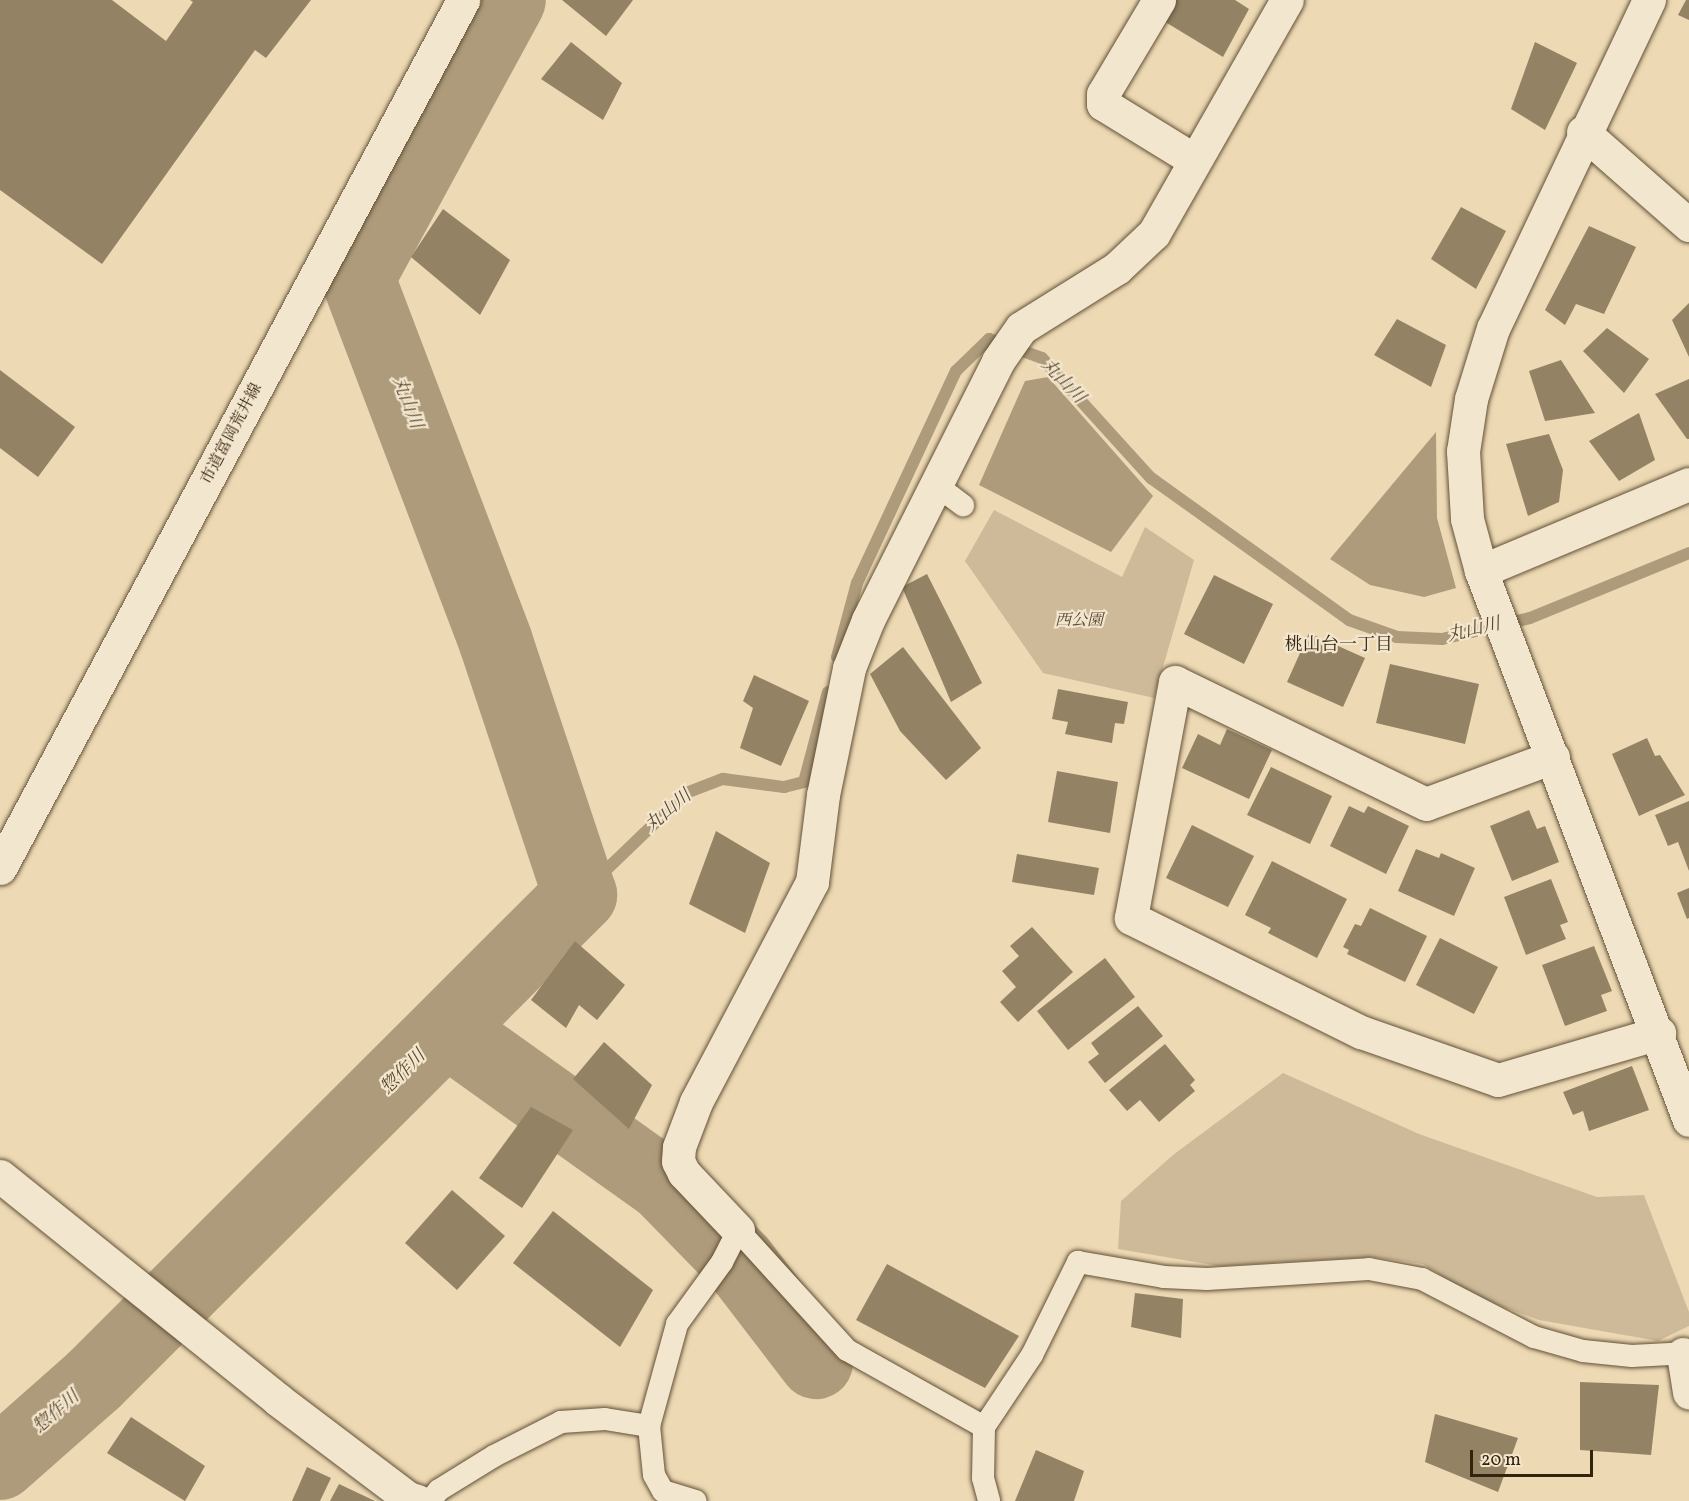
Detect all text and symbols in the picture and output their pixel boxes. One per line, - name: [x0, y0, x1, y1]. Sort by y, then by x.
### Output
- water label: 丸山川: [1035, 355, 1089, 409]
- water label: 丸山川: [386, 374, 426, 432]
- street label: 市道富岡荒井線: [197, 380, 267, 488]
- park label: 西公園: [1055, 611, 1103, 631]
- water label: 丸山川: [1445, 614, 1503, 648]
- district label: 桃山台一丁目: [1285, 635, 1393, 657]
- water label: 丸山川: [641, 786, 697, 838]
- water label: 惣作川: [377, 1046, 431, 1100]
- water label: 惣作川: [30, 1387, 84, 1439]
- scale bar: [1473, 1438, 1596, 1476]
- text: 20 m: [1481, 1448, 1521, 1473]

